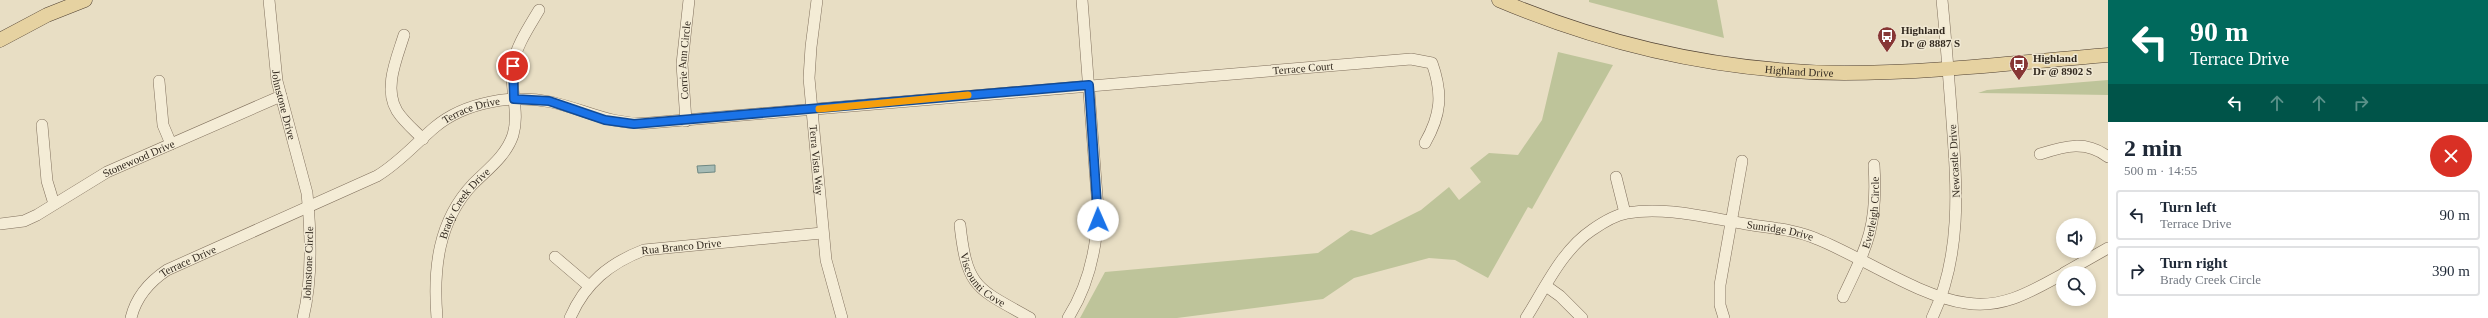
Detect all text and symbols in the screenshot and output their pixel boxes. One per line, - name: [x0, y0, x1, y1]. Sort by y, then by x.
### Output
- icon: left: [2124, 16, 2176, 68]
- text: 90 m: [2190, 16, 2248, 47]
- street label: Corrie Ann Circle: [676, 20, 693, 100]
- place label: Highland Dr @ 8887 S: [1901, 24, 1960, 49]
- bus stop icon: Highland Dr @ 8887 S: [1876, 25, 1898, 53]
- pin: [496, 49, 530, 83]
- text: Terrace Drive: [2190, 49, 2289, 69]
- place label: Highland Dr @ 8902 S: [2033, 52, 2092, 77]
- bus stop icon: Highland Dr @ 8902 S: [2008, 53, 2030, 81]
- icon: arrive: [502, 55, 524, 77]
- street label: Terrace Court: [1272, 60, 1334, 77]
- street label: Highland Drive: [1764, 63, 1834, 79]
- street label: Johnstone Drive: [270, 69, 298, 141]
- icon: left: [2224, 92, 2246, 114]
- icon: ahead: [2266, 92, 2288, 114]
- icon: ahead: [2308, 92, 2330, 114]
- icon: right: [2350, 92, 2372, 114]
- street label: Terrace Drive: [440, 95, 501, 126]
- street label: Terra Vista Way: [807, 124, 826, 196]
- street label: Newcastle Drive: [1946, 124, 1962, 198]
- text: 2 min: [2124, 135, 2182, 161]
- button: close: [2430, 135, 2472, 177]
- street label: Stonewood Drive: [100, 137, 176, 179]
- text: 500 m · 14:55: [2124, 163, 2197, 178]
- street label: Brady Creek Drive: [437, 165, 492, 240]
- street label: Everleigh Circle: [1859, 176, 1881, 250]
- position arrow: [1077, 199, 1119, 241]
- text: Turn left: [2160, 199, 2217, 215]
- icon: left: [2126, 204, 2148, 226]
- text: 90 m: [2440, 207, 2470, 223]
- text: Terrace Drive: [2160, 216, 2232, 231]
- street label: Sunridge Drive: [1746, 218, 1815, 243]
- map controls: [2056, 218, 2096, 306]
- button: sound: [2056, 218, 2096, 258]
- street label: Johnstone Circle: [301, 226, 315, 300]
- street label: Rua Branco Drive: [641, 237, 722, 256]
- street label: Terrace Drive: [157, 243, 218, 279]
- street label: Viscounti Cove: [958, 251, 1008, 309]
- text: Turn right: [2160, 255, 2227, 271]
- icon: right: [2126, 260, 2148, 282]
- text: 390 m: [2432, 263, 2470, 279]
- button: search: [2056, 266, 2096, 306]
- text: Brady Creek Circle: [2160, 272, 2261, 287]

